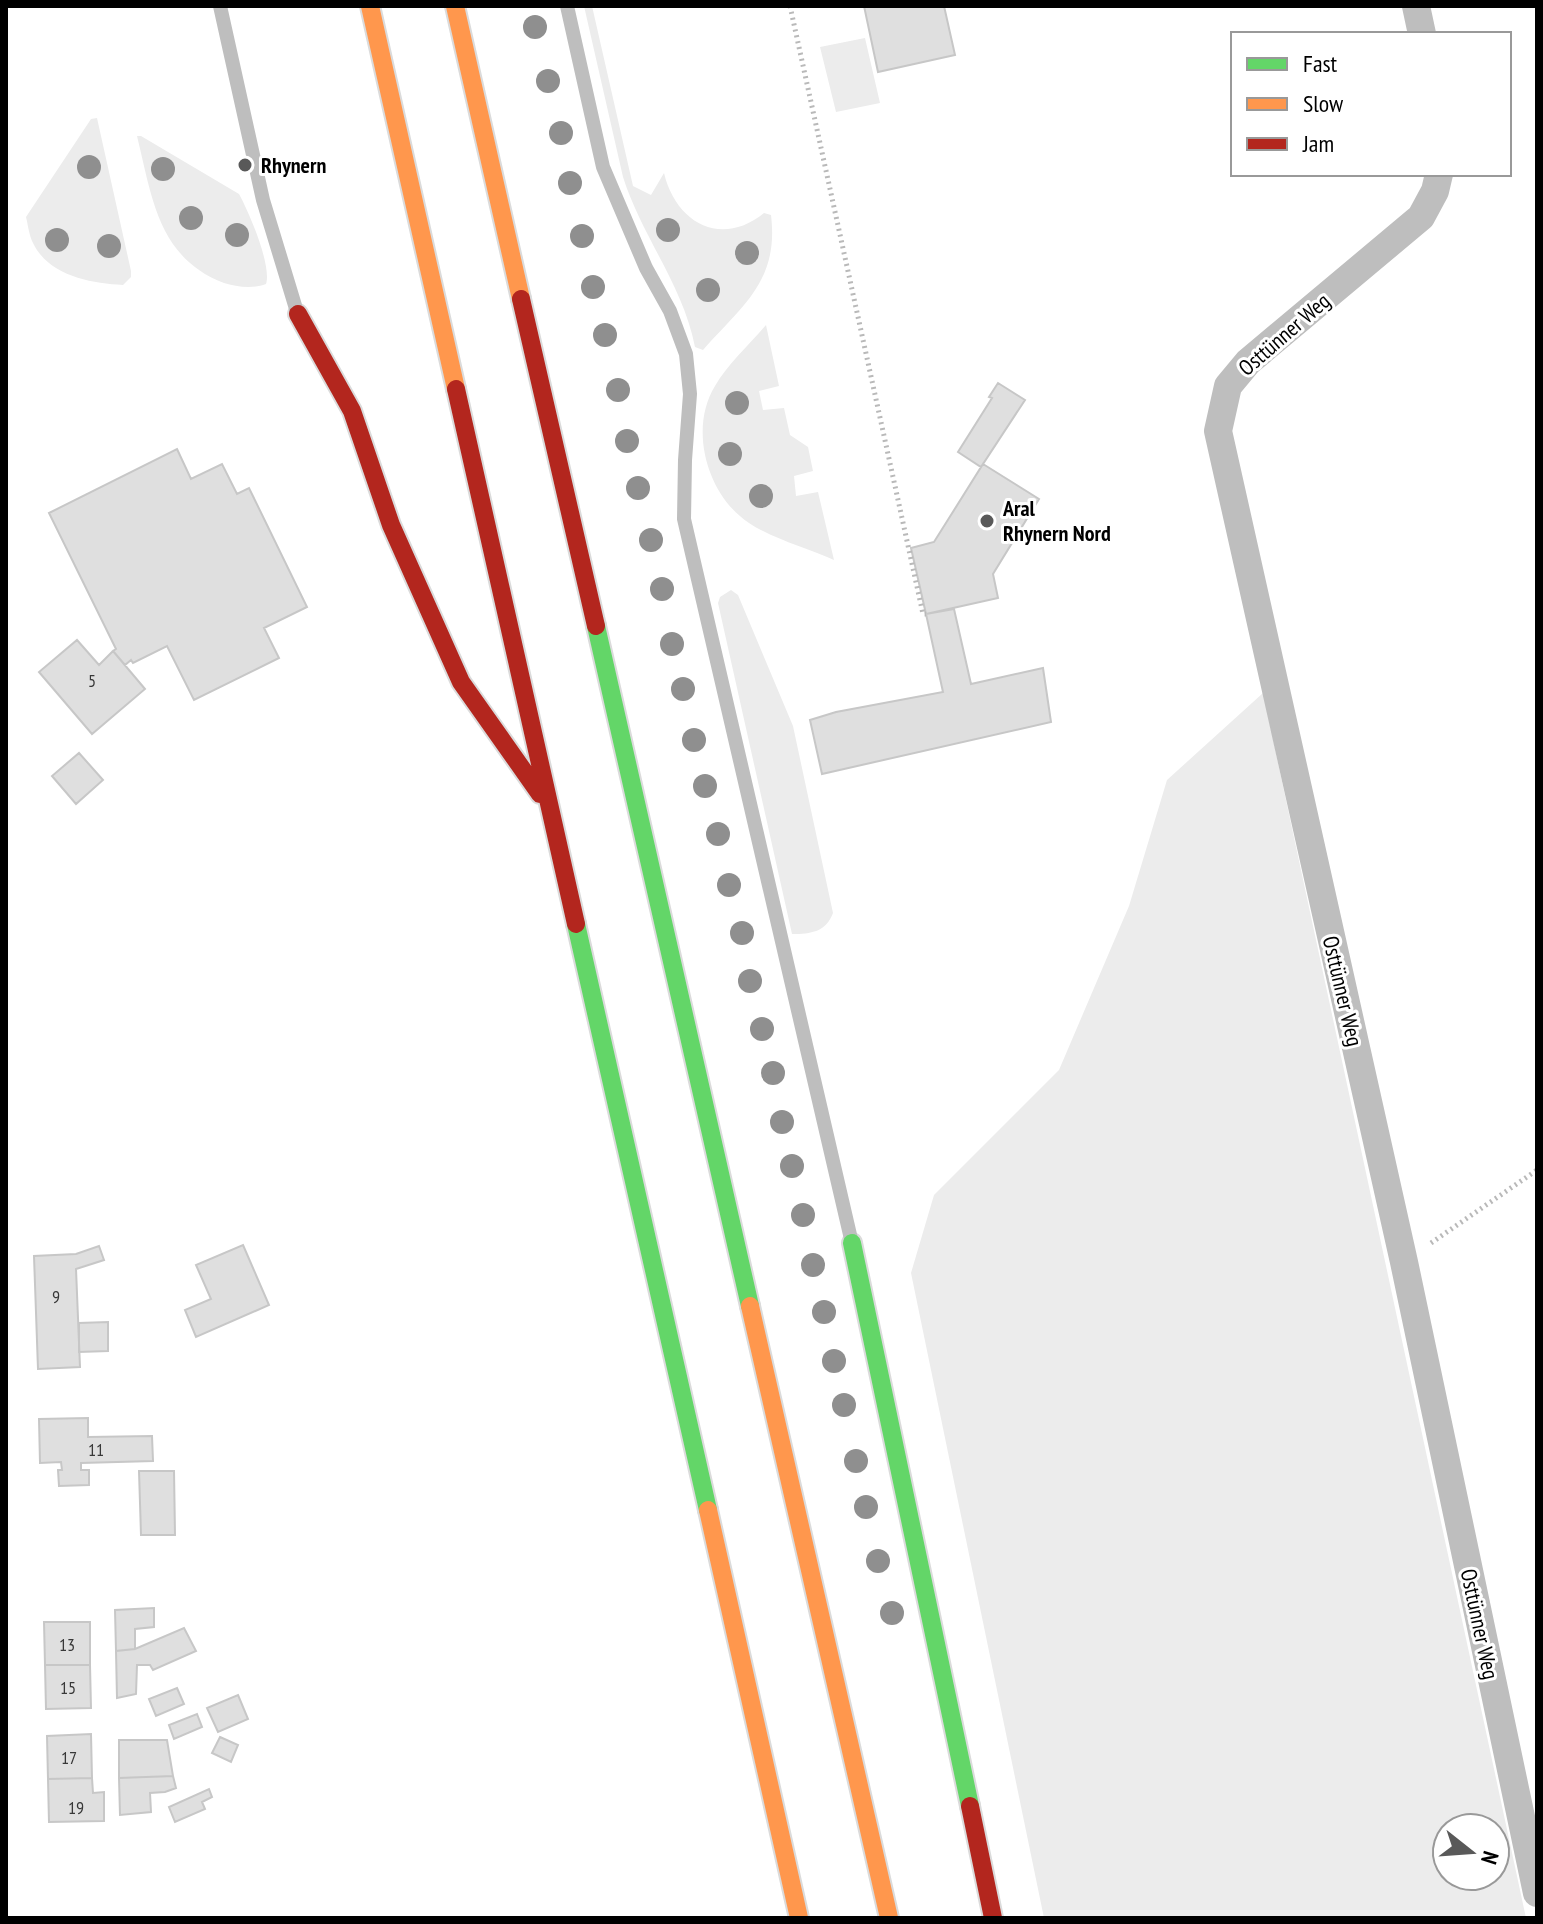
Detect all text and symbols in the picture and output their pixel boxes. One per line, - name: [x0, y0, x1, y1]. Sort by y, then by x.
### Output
- legend: [1231, 32, 1511, 176]
- text: Fast: [1303, 48, 1338, 79]
- text: Slow: [1303, 88, 1344, 119]
- text: Jam: [1302, 128, 1334, 159]
- place label: Rhynern: [261, 151, 326, 179]
- marker: Rhynern: [236, 156, 254, 174]
- street label: Osttünner Weg: [1232, 287, 1336, 381]
- place label: Aral Rhynern Nord: [1002, 494, 1111, 547]
- marker: Aral Rhynern Nord: [978, 512, 996, 530]
- house number: 5: [88, 669, 96, 692]
- street label: Osttünner Weg: [1317, 933, 1369, 1049]
- house number: 9: [52, 1285, 60, 1308]
- house number: 11: [88, 1438, 104, 1461]
- street label: Osttünner Weg: [1455, 1566, 1505, 1682]
- house number: 13: [59, 1633, 75, 1656]
- house number: 15: [60, 1676, 76, 1699]
- house number: 17: [61, 1746, 77, 1769]
- house number: 19: [68, 1796, 84, 1819]
- north arrow: [1431, 1812, 1511, 1892]
- text: N: [1475, 1848, 1505, 1868]

